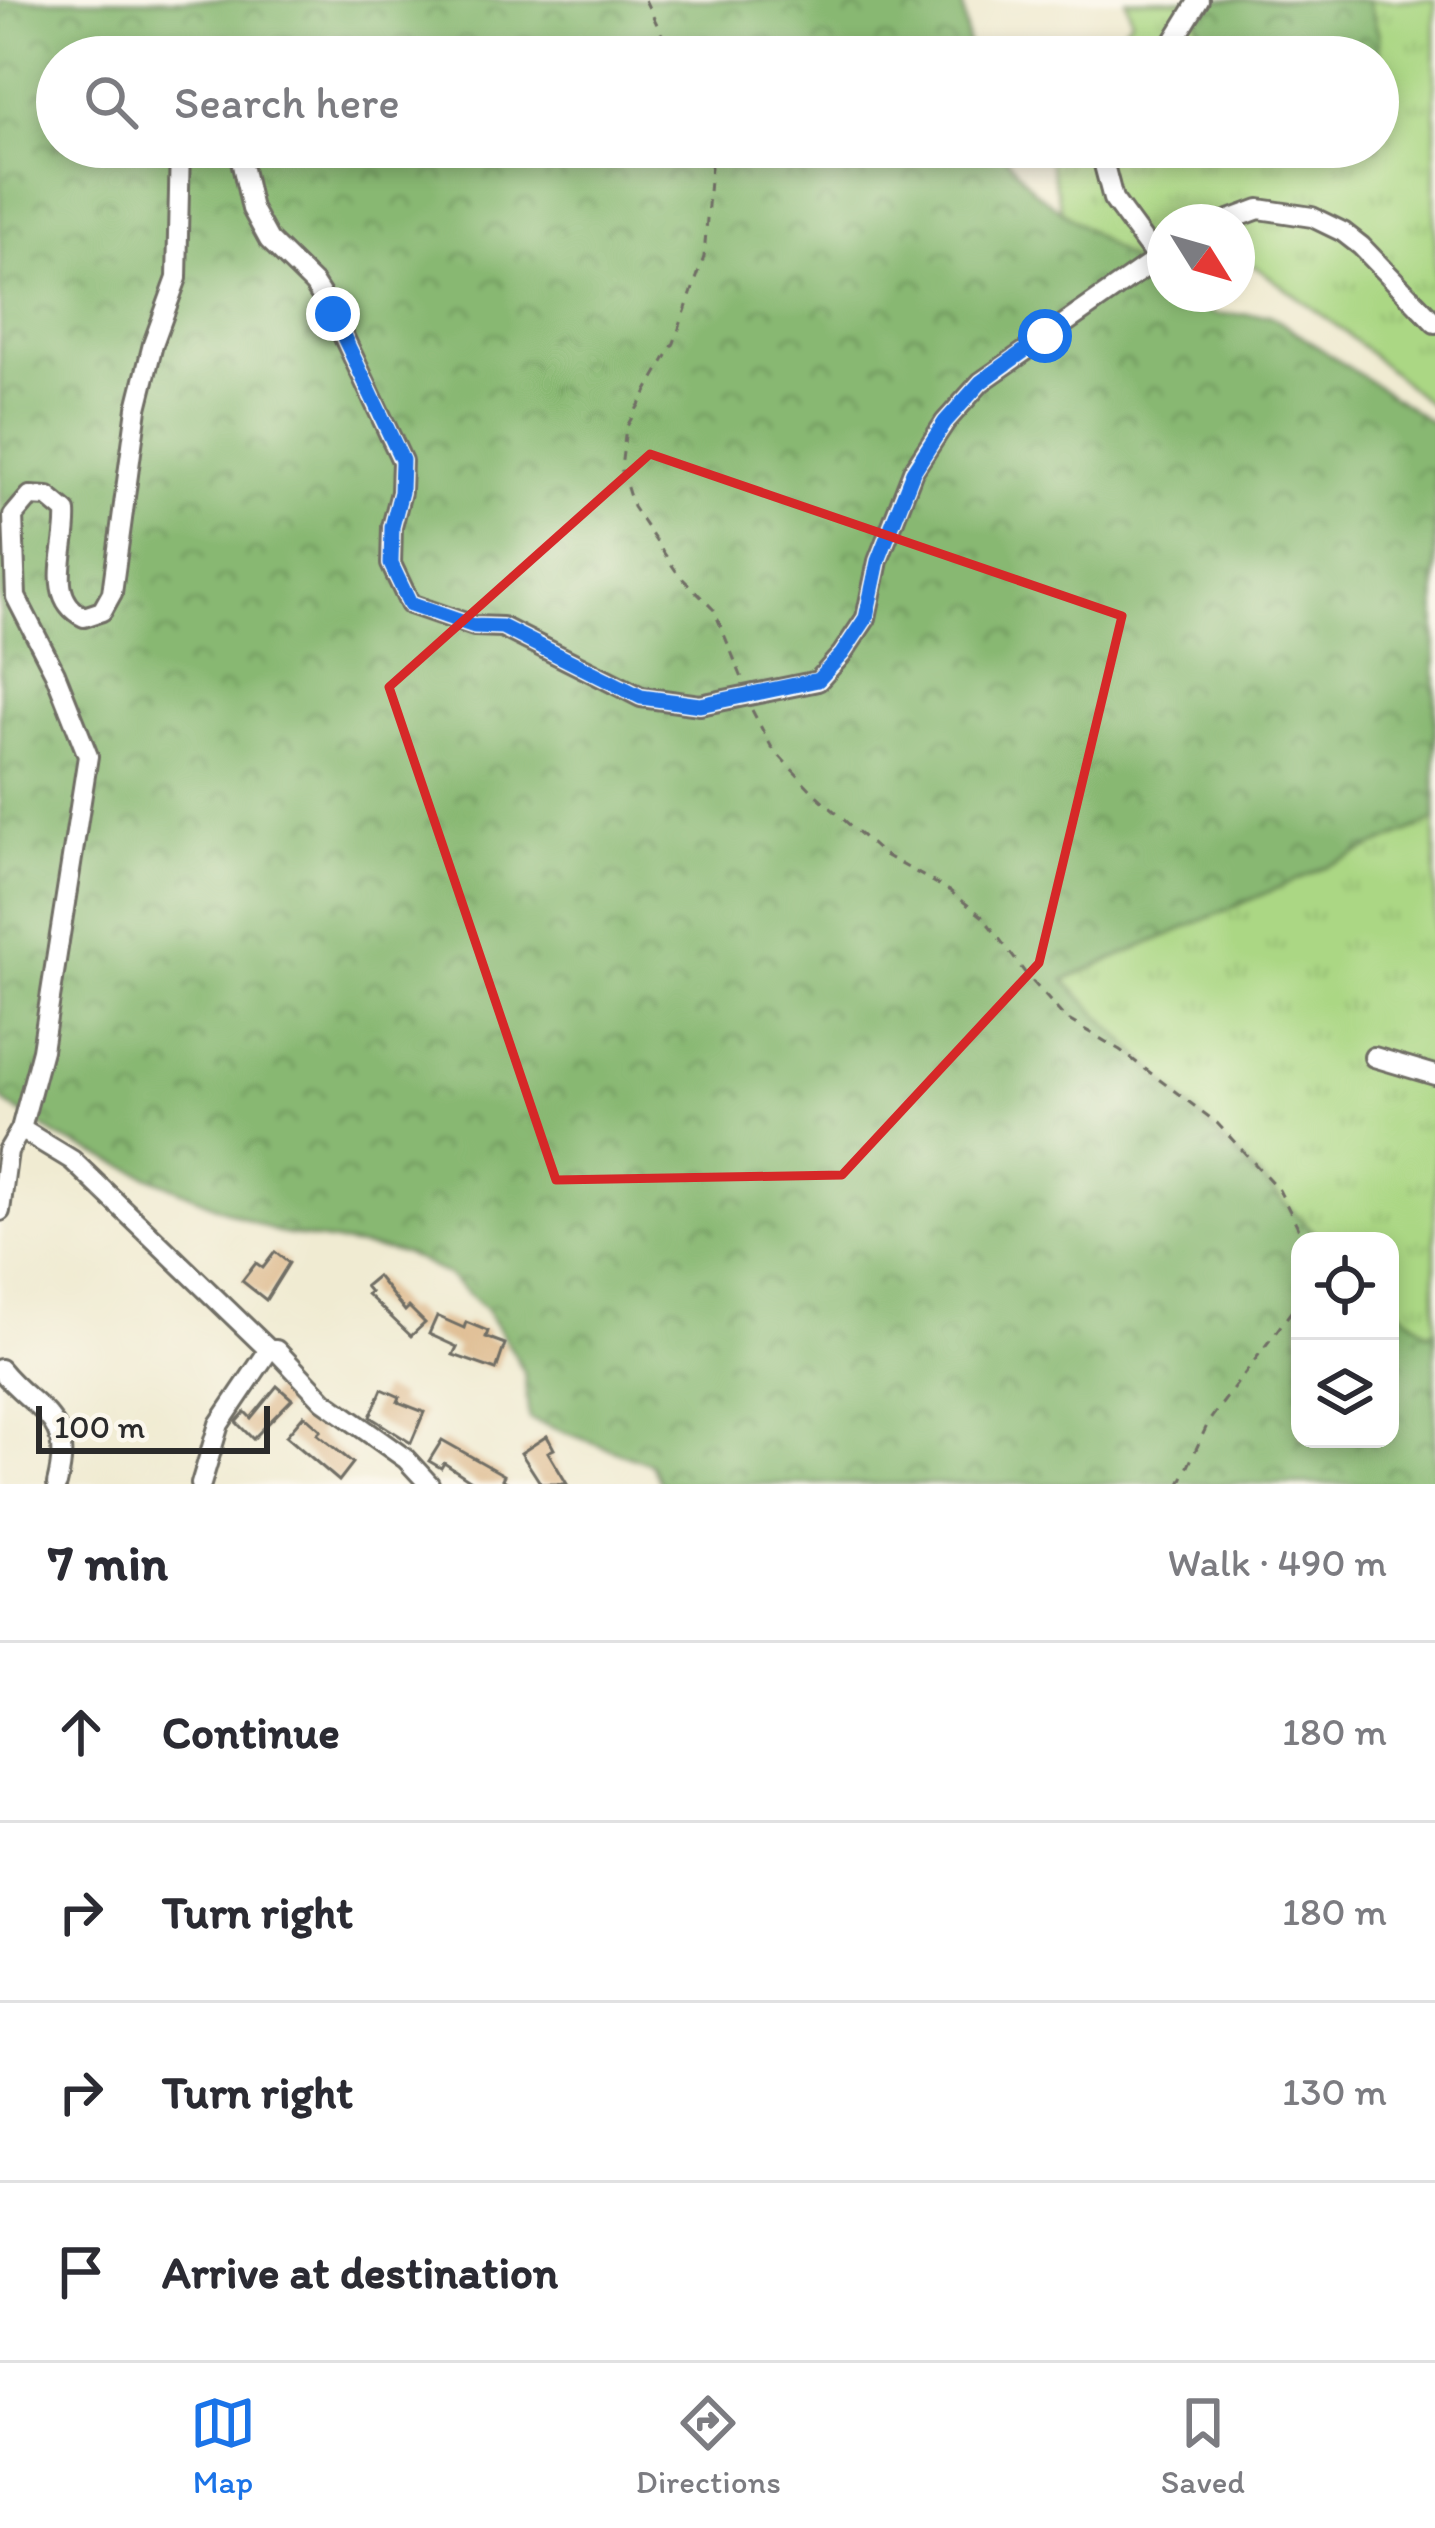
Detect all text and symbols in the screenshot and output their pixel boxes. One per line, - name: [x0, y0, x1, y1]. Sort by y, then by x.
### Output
- search box: [36, 36, 1399, 168]
- icon: search: [78, 69, 144, 135]
- text: Search here: [174, 75, 400, 129]
- north arrow: [1147, 204, 1255, 312]
- route end: [306, 287, 360, 341]
- route start: [1018, 309, 1072, 363]
- map controls: [1291, 1232, 1399, 1448]
- button: locate: [1291, 1232, 1399, 1340]
- button: layers: [1291, 1340, 1399, 1448]
- scale bar: [36, 1400, 270, 1453]
- text: 100 m: [54, 1407, 145, 1446]
- text: 7 min: [48, 1532, 168, 1593]
- text: Walk · 490 m: [1167, 1539, 1387, 1586]
- icon: ahead: [48, 1699, 114, 1765]
- text: Continue: [162, 1705, 340, 1759]
- text: 180 m: [1282, 1708, 1387, 1755]
- icon: right: [48, 1879, 114, 1945]
- text: Turn right: [162, 1885, 353, 1939]
- text: 180 m: [1282, 1888, 1387, 1935]
- icon: right: [48, 2059, 114, 2125]
- text: Turn right: [162, 2065, 353, 2119]
- text: 130 m: [1282, 2068, 1387, 2115]
- icon: arrive: [48, 2239, 114, 2305]
- text: Arrive at destination: [162, 2245, 558, 2299]
- tab: Map: [190, 2390, 256, 2501]
- tab: Directions: [636, 2390, 781, 2501]
- tab: Saved: [1161, 2390, 1245, 2501]

